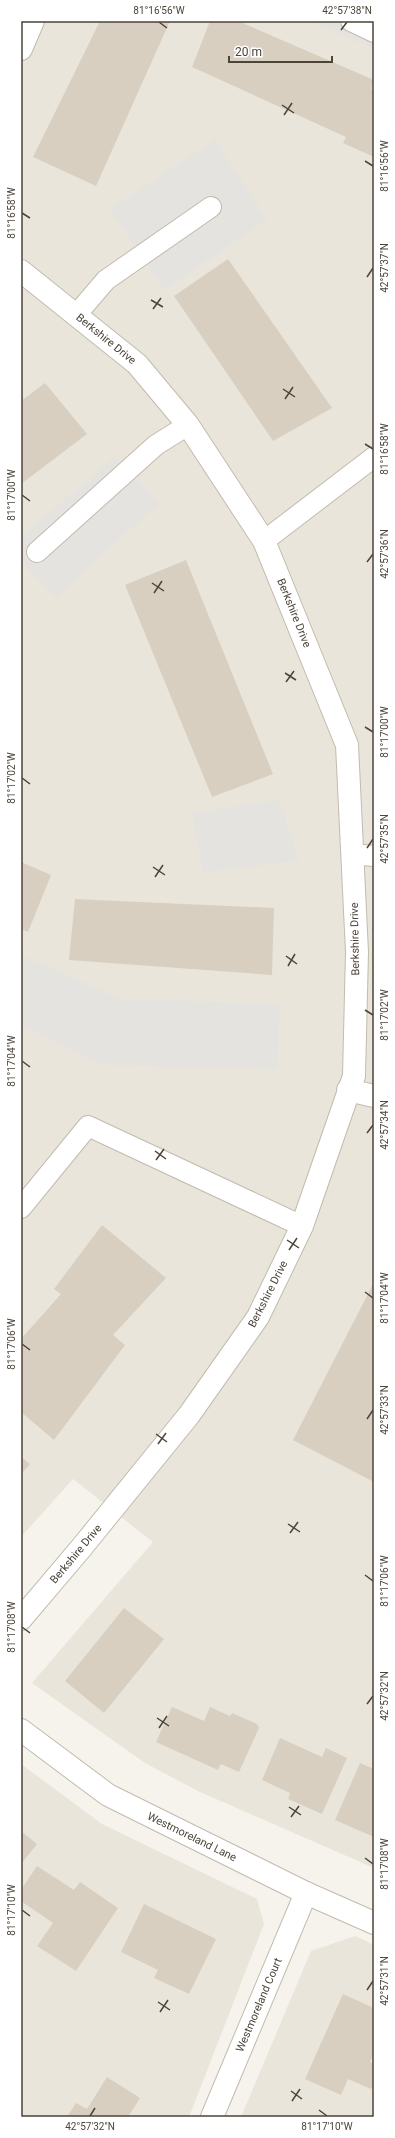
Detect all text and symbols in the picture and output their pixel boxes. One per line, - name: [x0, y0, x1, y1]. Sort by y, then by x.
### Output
- text: 81°16'56"W: [133, 5, 185, 16]
- text: 42°57'38"N: [322, 5, 372, 16]
- scale bar: [229, 38, 332, 64]
- text: 20 m: [235, 45, 262, 59]
- text: 81°16'56"W: [379, 140, 390, 192]
- text: 81°16'58"W: [6, 187, 17, 239]
- text: 42°57'37"N: [379, 243, 390, 293]
- street label: Berkshire Drive: [73, 311, 139, 367]
- text: 81°16'58"W: [379, 423, 390, 475]
- text: 81°17'00"W: [6, 469, 17, 521]
- text: 42°57'36"N: [379, 529, 390, 579]
- street label: Berkshire Drive: [274, 577, 314, 650]
- text: 81°17'00"W: [379, 706, 390, 758]
- text: 81°17'02"W: [6, 752, 17, 804]
- text: 42°57'35"N: [379, 814, 390, 864]
- street label: Berkshire Drive: [348, 902, 362, 976]
- text: 81°17'02"W: [379, 989, 390, 1041]
- text: 81°17'04"W: [6, 1035, 17, 1087]
- text: 42°57'34"N: [379, 1100, 390, 1150]
- street label: Berkshire Drive: [246, 1258, 291, 1330]
- text: 81°17'04"W: [379, 1272, 390, 1324]
- text: 81°17'06"W: [6, 1318, 17, 1370]
- text: 42°57'33"N: [379, 1385, 390, 1435]
- street label: Berkshire Drive: [47, 1522, 105, 1586]
- text: 81°17'06"W: [379, 1555, 390, 1607]
- text: 81°17'08"W: [6, 1601, 17, 1653]
- text: 42°57'32"N: [379, 1671, 390, 1721]
- street label: Westmoreland Lane: [145, 1810, 239, 1864]
- text: 81°17'08"W: [379, 1838, 390, 1890]
- text: 81°17'10"W: [6, 1884, 17, 1936]
- street label: Westmoreland Court: [233, 1956, 285, 2054]
- text: 42°57'31"N: [379, 1956, 390, 2006]
- text: 42°57'32"N: [65, 2121, 115, 2132]
- text: 81°17'10"W: [301, 2121, 353, 2132]

